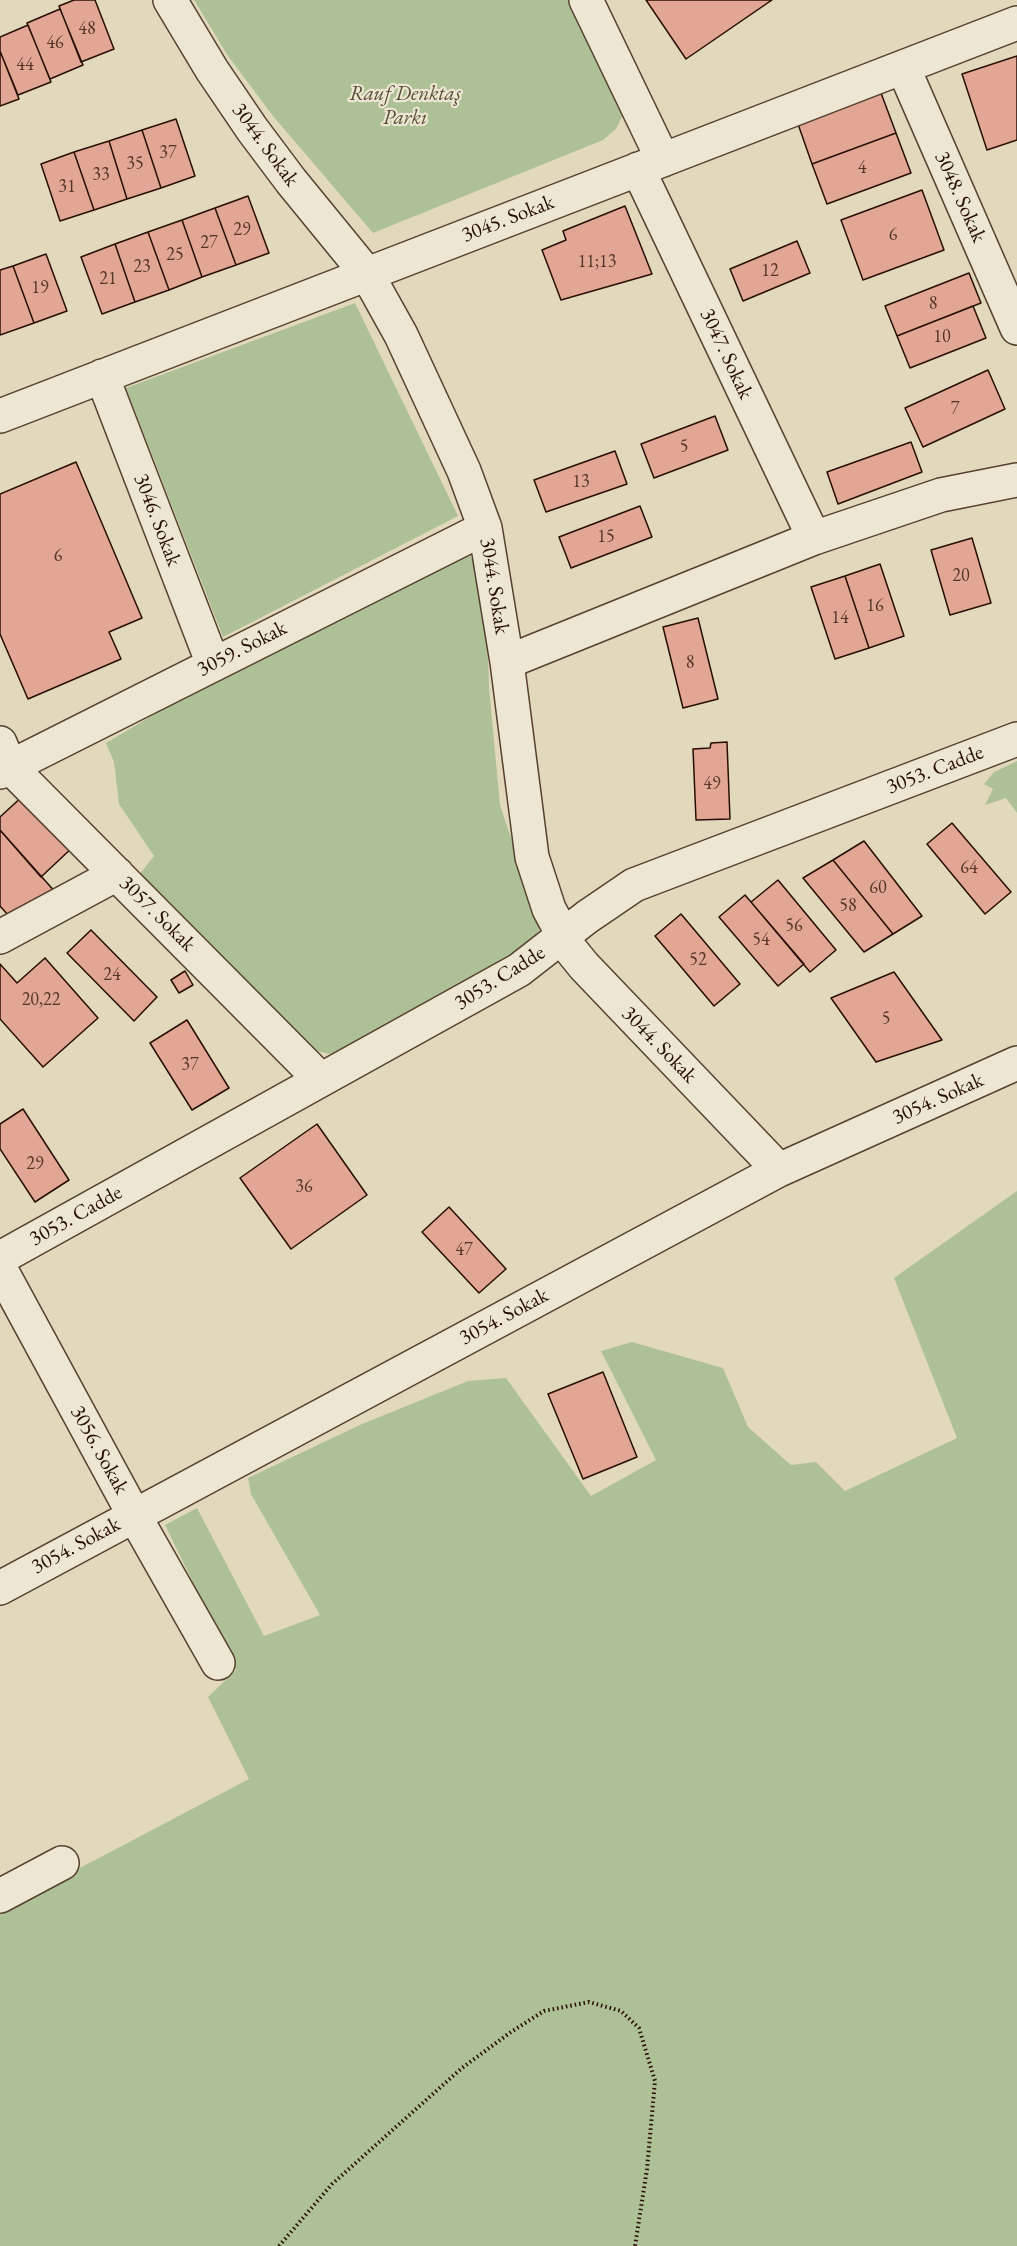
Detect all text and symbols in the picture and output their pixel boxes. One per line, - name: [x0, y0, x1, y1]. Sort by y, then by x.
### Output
- house number: 48: [78, 18, 96, 40]
- house number: 46: [46, 32, 64, 54]
- house number: 44: [16, 54, 34, 76]
- park label: Rauf Denktaş Parkı: [349, 81, 461, 131]
- street label: 3044. Sokak: [226, 98, 304, 192]
- house number: 37: [159, 142, 177, 164]
- street label: 3048. Sokak: [929, 147, 991, 247]
- house number: 35: [126, 153, 144, 175]
- house number: 4: [858, 157, 866, 179]
- house number: 33: [92, 164, 110, 186]
- house number: 31: [58, 176, 76, 198]
- street label: 3045. Sokak: [458, 190, 558, 248]
- house number: 29: [233, 219, 251, 241]
- house number: 6: [889, 224, 897, 246]
- house number: 27: [200, 232, 218, 254]
- house number: 25: [166, 244, 184, 266]
- house number: 11;13: [578, 251, 616, 273]
- house number: 23: [133, 256, 151, 278]
- house number: 12: [761, 260, 779, 282]
- house number: 21: [99, 268, 117, 290]
- house number: 19: [31, 277, 49, 299]
- house number: 8: [929, 293, 937, 315]
- street label: 3047. Sokak: [694, 305, 758, 403]
- house number: 10: [933, 326, 951, 348]
- house number: 7: [951, 398, 959, 420]
- house number: 5: [680, 436, 688, 458]
- street label: 3046. Sokak: [128, 470, 186, 570]
- house number: 13: [572, 471, 590, 493]
- house number: 15: [597, 526, 615, 548]
- street label: 3044. Sokak: [474, 536, 514, 636]
- house number: 6: [54, 545, 62, 567]
- house number: 20: [952, 565, 970, 587]
- house number: 16: [866, 595, 884, 617]
- house number: 14: [831, 607, 849, 629]
- street label: 3059. Sokak: [193, 616, 291, 682]
- house number: 8: [686, 652, 694, 674]
- street label: 3053. Cadde: [883, 740, 987, 800]
- house number: 49: [703, 773, 721, 795]
- house number: 64: [960, 857, 978, 879]
- street label: 3057. Sokak: [114, 871, 200, 957]
- house number: 60: [869, 877, 887, 899]
- house number: 58: [839, 895, 857, 917]
- house number: 56: [785, 915, 803, 937]
- house number: 54: [752, 929, 770, 951]
- street label: 3053. Cadde: [450, 940, 550, 1016]
- house number: 52: [689, 949, 707, 971]
- house number: 24: [103, 964, 121, 986]
- house number: 20,22: [22, 989, 60, 1011]
- street label: 3044. Sokak: [616, 1001, 702, 1089]
- house number: 5: [882, 1008, 890, 1030]
- house number: 37: [181, 1054, 199, 1076]
- street label: 3054. Sokak: [888, 1068, 988, 1130]
- house number: 29: [26, 1153, 44, 1175]
- house number: 36: [295, 1176, 313, 1198]
- street label: 3053. Cadde: [25, 1180, 127, 1252]
- house number: 47: [455, 1239, 473, 1261]
- street label: 3054. Sokak: [455, 1283, 553, 1351]
- street label: 3056. Sokak: [64, 1401, 134, 1499]
- street label: 3054. Sokak: [27, 1512, 125, 1580]

